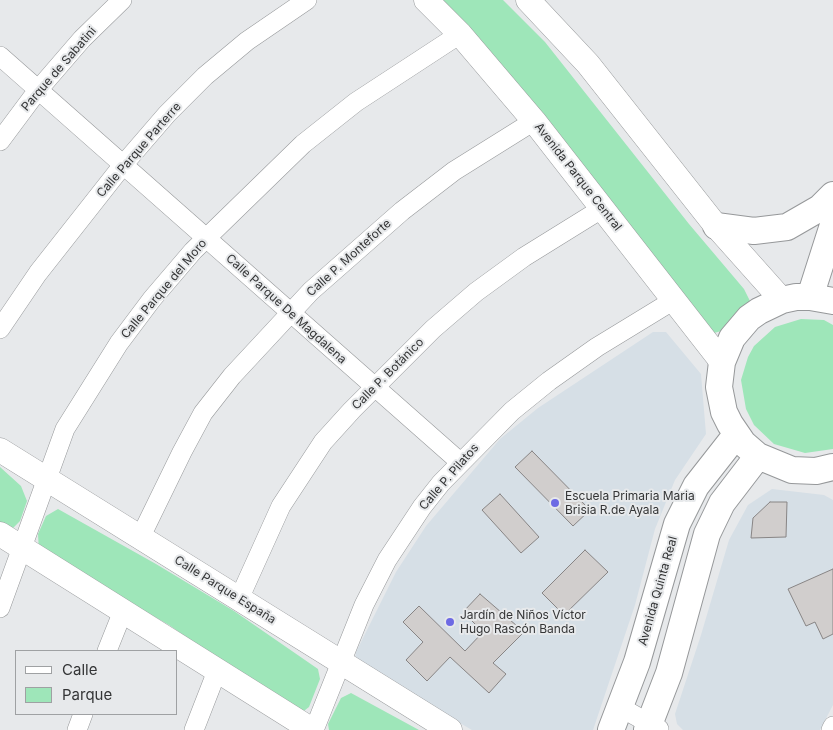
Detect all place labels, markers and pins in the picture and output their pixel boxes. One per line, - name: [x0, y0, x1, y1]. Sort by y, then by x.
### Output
- place label: Escuela Primaria Maria Brisia R.de Ayala: [565, 489, 695, 517]
- marker: Escuela Primaria Maria Brisia R.de Ayala: [549, 497, 561, 509]
- place label: Jardín de Niños Víctor Hugo Rascón Banda: [460, 608, 586, 636]
- marker: Jardín de Niños Víctor Hugo Rascón Banda: [444, 616, 456, 628]

